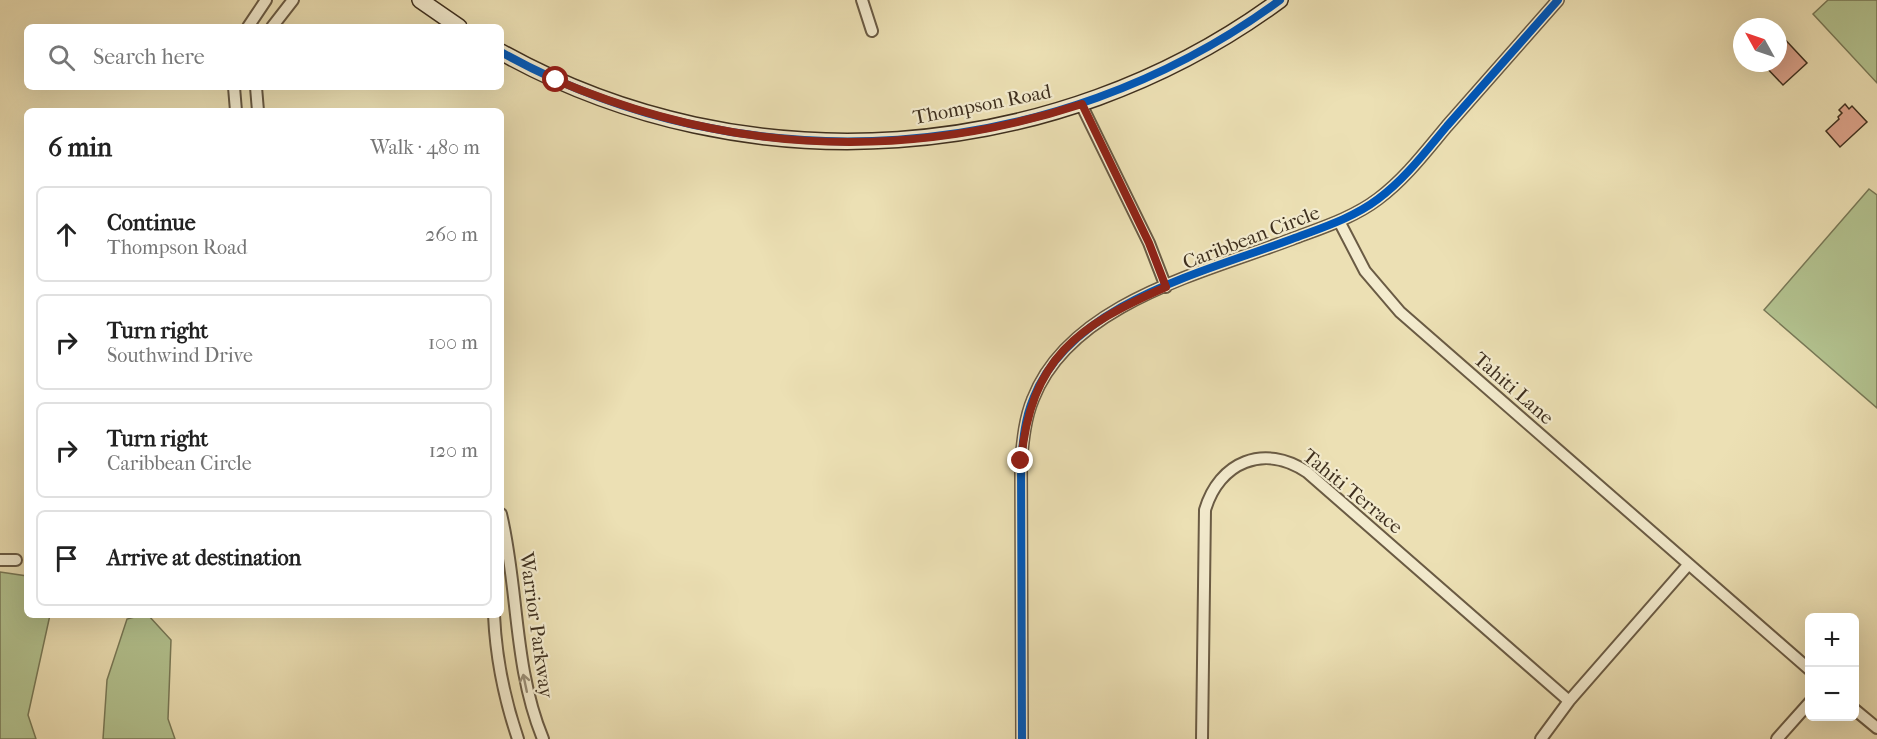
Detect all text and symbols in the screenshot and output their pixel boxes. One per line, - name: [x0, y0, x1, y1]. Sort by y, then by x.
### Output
- north arrow: [1733, 18, 1787, 72]
- search box: [24, 24, 504, 90]
- icon: search: [45, 41, 78, 74]
- text: Search here: [93, 44, 205, 70]
- route start: [542, 66, 568, 92]
- street label: Thompson Road: [911, 80, 1054, 129]
- text: 6 min: [48, 132, 112, 163]
- text: Walk · 480 m: [370, 136, 480, 159]
- street label: Caribbean Circle: [1180, 201, 1323, 274]
- text: Continue: [107, 210, 196, 236]
- icon: ahead: [50, 218, 83, 251]
- text: 260 m: [425, 223, 478, 246]
- text: Thompson Road: [107, 236, 247, 259]
- text: Turn right: [107, 318, 208, 344]
- icon: right: [50, 326, 83, 359]
- text: 100 m: [428, 331, 478, 354]
- text: Southwind Drive: [107, 344, 253, 367]
- street label: Tahiti Lane: [1469, 348, 1558, 429]
- text: Turn right: [107, 426, 208, 452]
- icon: right: [50, 434, 83, 467]
- text: 120 m: [429, 439, 478, 462]
- street label: Tahiti Terrace: [1298, 444, 1407, 539]
- route end: [1007, 447, 1033, 473]
- text: Caribbean Circle: [107, 452, 252, 475]
- icon: arrive: [50, 542, 83, 575]
- text: Arrive at destination: [107, 545, 301, 571]
- street label: Warrior Parkway: [515, 550, 558, 701]
- map controls: [1805, 613, 1859, 721]
- button: +: [1805, 613, 1859, 667]
- button: −: [1805, 667, 1859, 721]
- one-way arrow: [518, 674, 530, 693]

